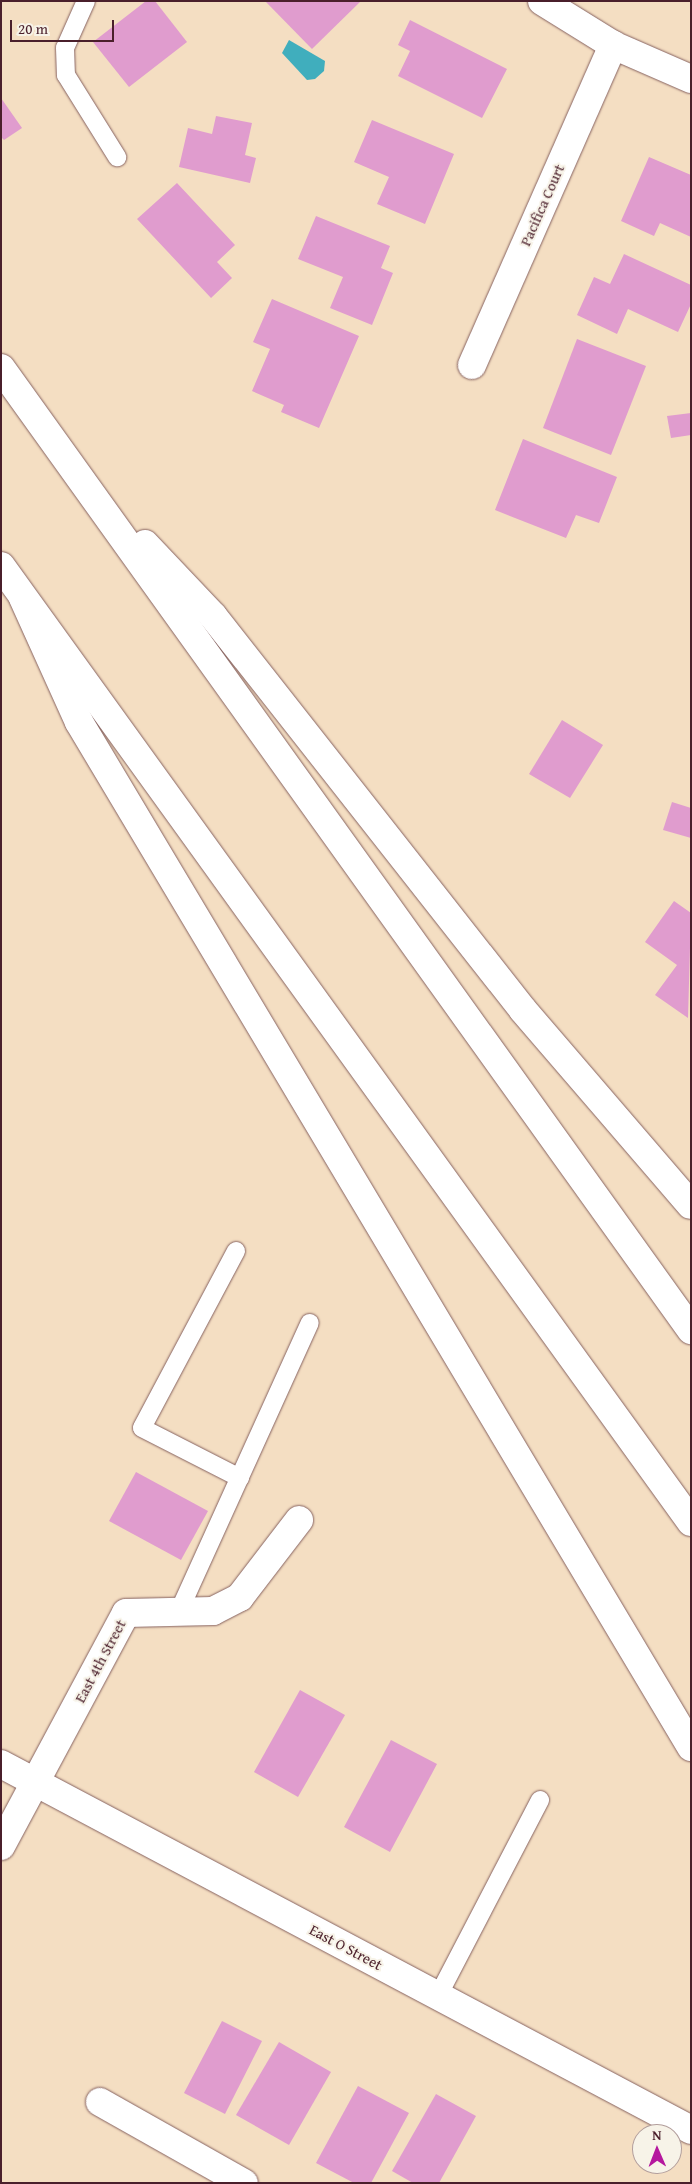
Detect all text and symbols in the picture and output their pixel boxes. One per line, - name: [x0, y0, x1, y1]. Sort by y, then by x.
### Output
- scale bar: [12, 10, 116, 42]
- text: 20 m: [18, 18, 48, 39]
- street label: Pacifica Court: [516, 161, 568, 249]
- street label: East 4th Street: [71, 1616, 129, 1706]
- street label: East O Street: [307, 1920, 385, 1974]
- north arrow: [632, 2124, 682, 2174]
- text: N: [652, 2125, 662, 2145]

